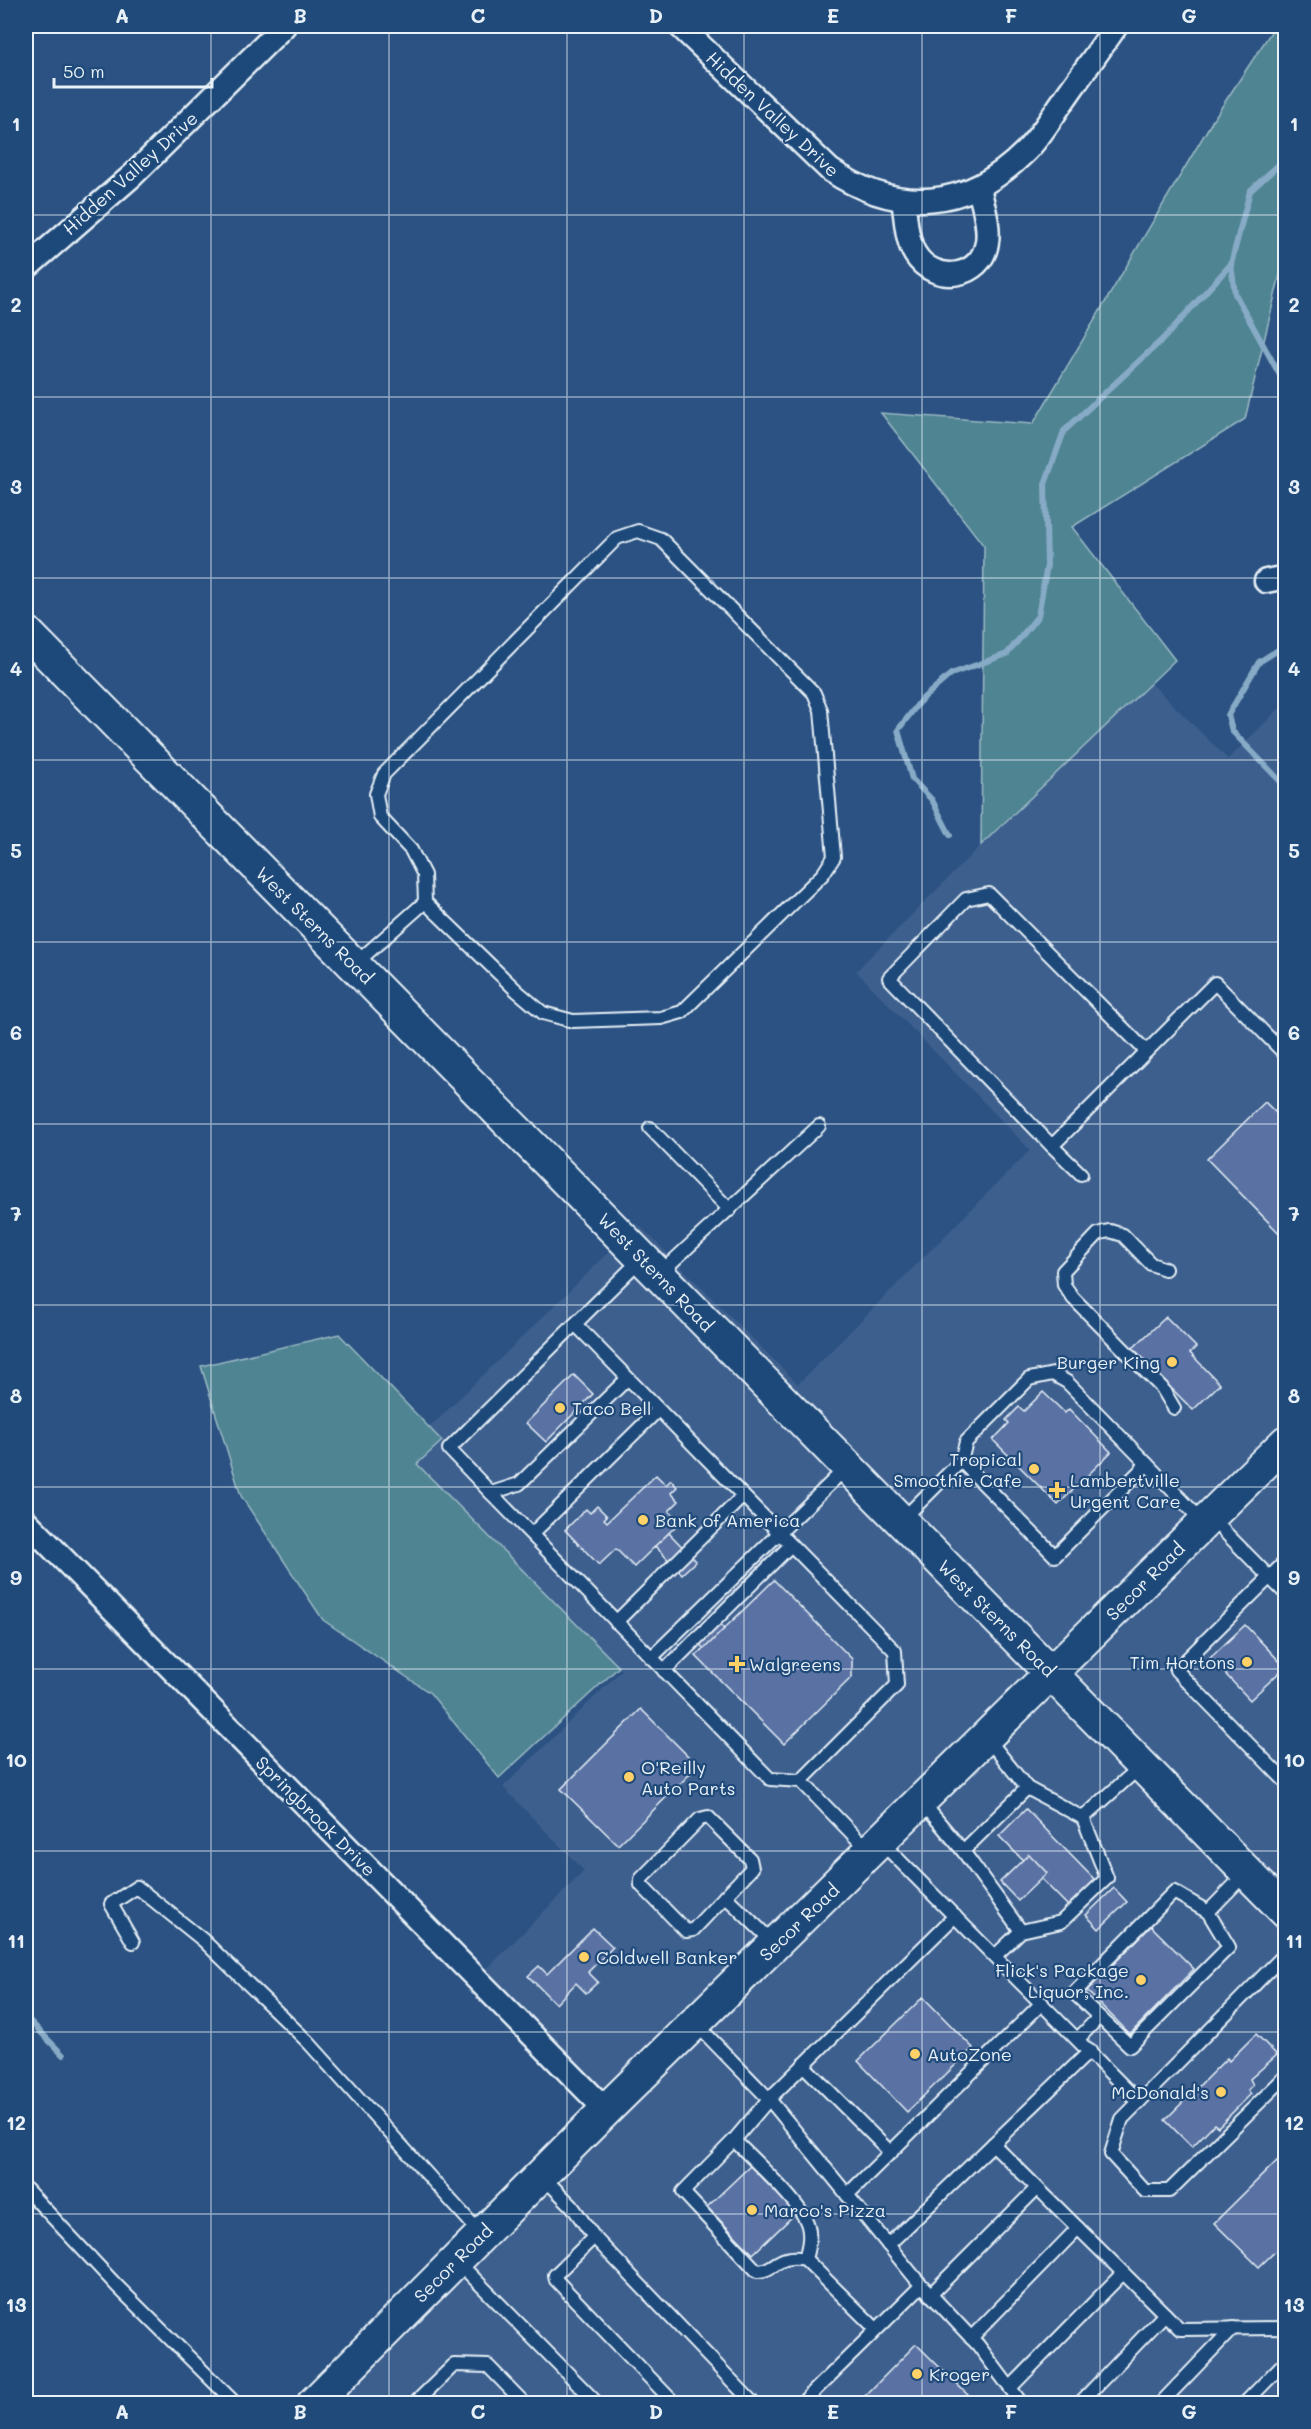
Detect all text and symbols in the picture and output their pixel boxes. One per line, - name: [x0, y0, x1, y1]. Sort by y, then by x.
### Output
- text: A: [115, 2, 129, 28]
- text: B: [293, 2, 307, 28]
- text: C: [471, 2, 486, 28]
- text: D: [649, 2, 663, 28]
- text: E: [827, 2, 839, 28]
- text: F: [1005, 2, 1018, 28]
- text: G: [1181, 2, 1197, 28]
- street label: Hidden Valley Drive: [701, 46, 845, 182]
- scale bar: [54, 51, 212, 89]
- text: 50 m: [63, 59, 105, 83]
- street label: Hidden Valley Drive: [57, 106, 203, 240]
- text: 1: [12, 110, 20, 136]
- text: 1: [1290, 110, 1298, 136]
- text: 2: [10, 291, 22, 317]
- text: 2: [1288, 291, 1300, 317]
- text: 3: [10, 473, 22, 499]
- text: 3: [1288, 473, 1300, 499]
- text: 4: [10, 655, 23, 681]
- text: 4: [1288, 655, 1301, 681]
- text: 5: [10, 837, 22, 863]
- text: 5: [1288, 837, 1300, 863]
- street label: West Sterns Road: [251, 861, 379, 989]
- text: 6: [10, 1019, 22, 1045]
- text: 6: [1288, 1019, 1300, 1045]
- text: 7: [10, 1200, 22, 1226]
- text: 7: [1288, 1200, 1300, 1226]
- street label: West Sterns Road: [593, 1207, 719, 1337]
- place label: Burger King: [1057, 1350, 1160, 1374]
- marker: Burger King: [1165, 1355, 1179, 1369]
- text: 8: [10, 1382, 22, 1408]
- text: 8: [1288, 1382, 1300, 1408]
- place label: Taco Bell: [572, 1396, 652, 1420]
- marker: Taco Bell: [553, 1401, 567, 1415]
- place label: Tropical Smoothie Cafe: [893, 1447, 1022, 1492]
- marker: Tropical Smoothie Cafe: [1027, 1462, 1041, 1476]
- place label: Lambertville Urgent Care: [1070, 1468, 1181, 1513]
- marker: Lambertville Urgent Care: [1048, 1481, 1066, 1499]
- place label: Bank of America: [655, 1508, 800, 1532]
- marker: Bank of America: [636, 1513, 650, 1527]
- street label: Secor Road: [1100, 1536, 1190, 1626]
- street label: West Sterns Road: [933, 1554, 1061, 1682]
- text: 9: [10, 1564, 22, 1590]
- text: 9: [1288, 1564, 1300, 1590]
- place label: Tim Hortons: [1130, 1650, 1235, 1674]
- place label: Walgreens: [749, 1652, 841, 1676]
- marker: Tim Hortons: [1240, 1655, 1254, 1669]
- marker: Walgreens: [730, 1657, 744, 1671]
- text: 10: [5, 1746, 27, 1772]
- text: 10: [1283, 1746, 1305, 1772]
- street label: Springbrook Drive: [251, 1751, 381, 1881]
- place label: O'Reilly Auto Parts: [641, 1755, 736, 1800]
- marker: O'Reilly Auto Parts: [622, 1770, 636, 1784]
- street label: Secor Road: [754, 1878, 844, 1966]
- text: 11: [7, 1927, 25, 1953]
- text: 11: [1285, 1927, 1303, 1953]
- place label: Coldwell Banker: [596, 1945, 737, 1969]
- marker: Coldwell Banker: [577, 1950, 591, 1964]
- place label: Flick's Package Liquor, Inc.: [995, 1958, 1129, 2003]
- marker: Flick's Package Liquor, Inc.: [1134, 1973, 1148, 1987]
- place label: AutoZone: [927, 2042, 1012, 2066]
- marker: AutoZone: [908, 2047, 922, 2061]
- place label: McDonald's: [1111, 2080, 1209, 2104]
- marker: McDonald's: [1214, 2085, 1228, 2099]
- text: 12: [6, 2109, 26, 2135]
- text: 12: [1284, 2109, 1304, 2135]
- place label: Marco's Pizza: [764, 2198, 886, 2222]
- marker: Marco's Pizza: [745, 2203, 759, 2217]
- street label: Secor Road: [408, 2218, 498, 2308]
- text: 13: [6, 2291, 26, 2317]
- text: 13: [1284, 2291, 1304, 2317]
- place label: Kroger: [929, 2362, 990, 2386]
- marker: Kroger: [910, 2367, 924, 2381]
- text: A: [115, 2398, 129, 2424]
- text: B: [293, 2398, 307, 2424]
- text: C: [471, 2398, 486, 2424]
- text: D: [649, 2398, 663, 2424]
- text: E: [827, 2398, 839, 2424]
- text: F: [1005, 2398, 1018, 2424]
- text: G: [1181, 2398, 1197, 2424]

